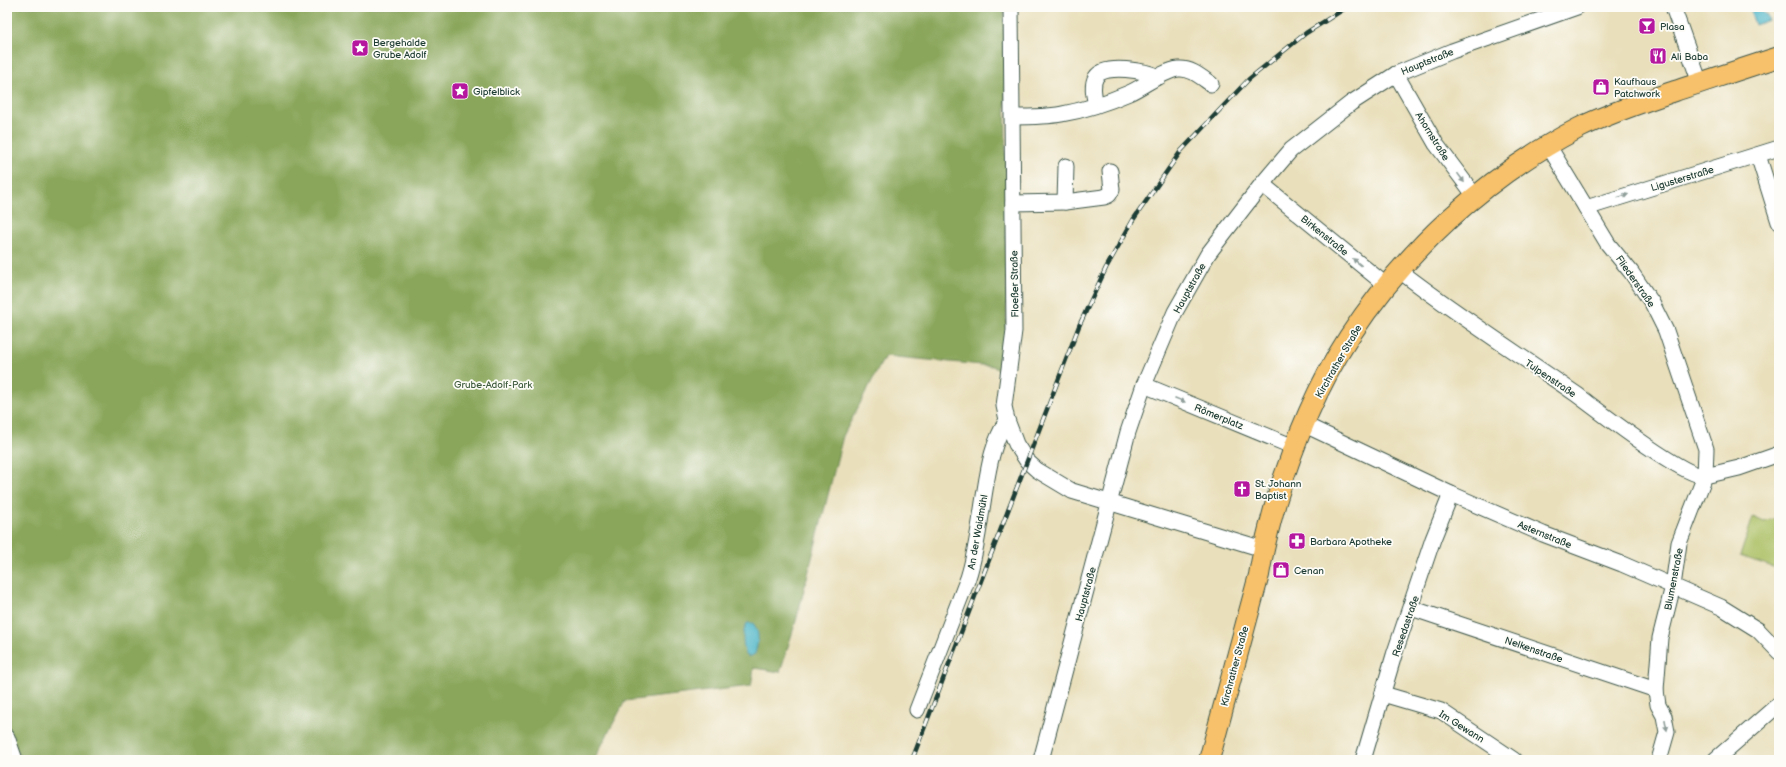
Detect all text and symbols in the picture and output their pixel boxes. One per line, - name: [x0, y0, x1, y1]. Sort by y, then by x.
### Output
- bar icon: Plasa: [1637, 16, 1657, 36]
- place label: Plasa: [1660, 21, 1685, 33]
- place label: Bergehalde Grube Adolf: [373, 37, 427, 61]
- place icon: Bergehalde Grube Adolf: [350, 38, 370, 58]
- street label: Hauptstraße: [1399, 46, 1456, 78]
- restaurant icon: Ali Baba: [1648, 46, 1668, 66]
- place label: Ali Baba: [1671, 51, 1709, 63]
- place label: Kaufhaus Patchwork: [1614, 76, 1660, 100]
- shop icon: Kaufhaus Patchwork: [1591, 77, 1611, 97]
- place icon: Gipfelblick: [450, 81, 470, 101]
- place label: Gipfelblick: [473, 86, 520, 98]
- street label: Ahornstraße: [1412, 110, 1452, 163]
- street label: Ligusterstraße: [1649, 164, 1715, 194]
- one-way arrow: [1457, 172, 1465, 183]
- one-way arrow: [1617, 193, 1629, 199]
- street label: Birkenstraße: [1298, 213, 1351, 259]
- street label: Floeßer Straße: [1008, 250, 1022, 318]
- street label: Fliederstraße: [1613, 253, 1657, 310]
- one-way arrow: [1352, 257, 1363, 266]
- street label: Hauptstraße: [1171, 261, 1209, 316]
- street label: Kirchrather Straße: [1313, 323, 1365, 400]
- street label: Tulpenstraße: [1523, 357, 1578, 400]
- park label: Grube-Adolf-Park: [454, 379, 532, 391]
- one-way arrow: [1175, 397, 1186, 403]
- street label: Römerplatz: [1192, 402, 1245, 432]
- place label: St. Johann Baptist: [1255, 478, 1302, 502]
- church icon: St. Johann Baptist: [1232, 479, 1252, 499]
- street label: An der Waidmühl: [965, 494, 990, 571]
- street label: Asternstraße: [1516, 519, 1573, 551]
- pharmacy icon: Barbara Apotheke: [1287, 531, 1307, 551]
- place label: Barbara Apotheke: [1310, 536, 1392, 548]
- street label: Blumenstraße: [1662, 547, 1686, 611]
- shop icon: Cenan: [1271, 560, 1291, 580]
- place label: Cenan: [1294, 565, 1324, 577]
- street label: Hauptstraße: [1073, 566, 1099, 623]
- street label: Resedastraße: [1390, 594, 1422, 658]
- street label: Kirchrather Straße: [1218, 625, 1251, 708]
- street label: Nelkenstraße: [1503, 634, 1564, 666]
- street label: Im Gewann: [1437, 708, 1487, 746]
- one-way arrow: [1663, 719, 1669, 731]

